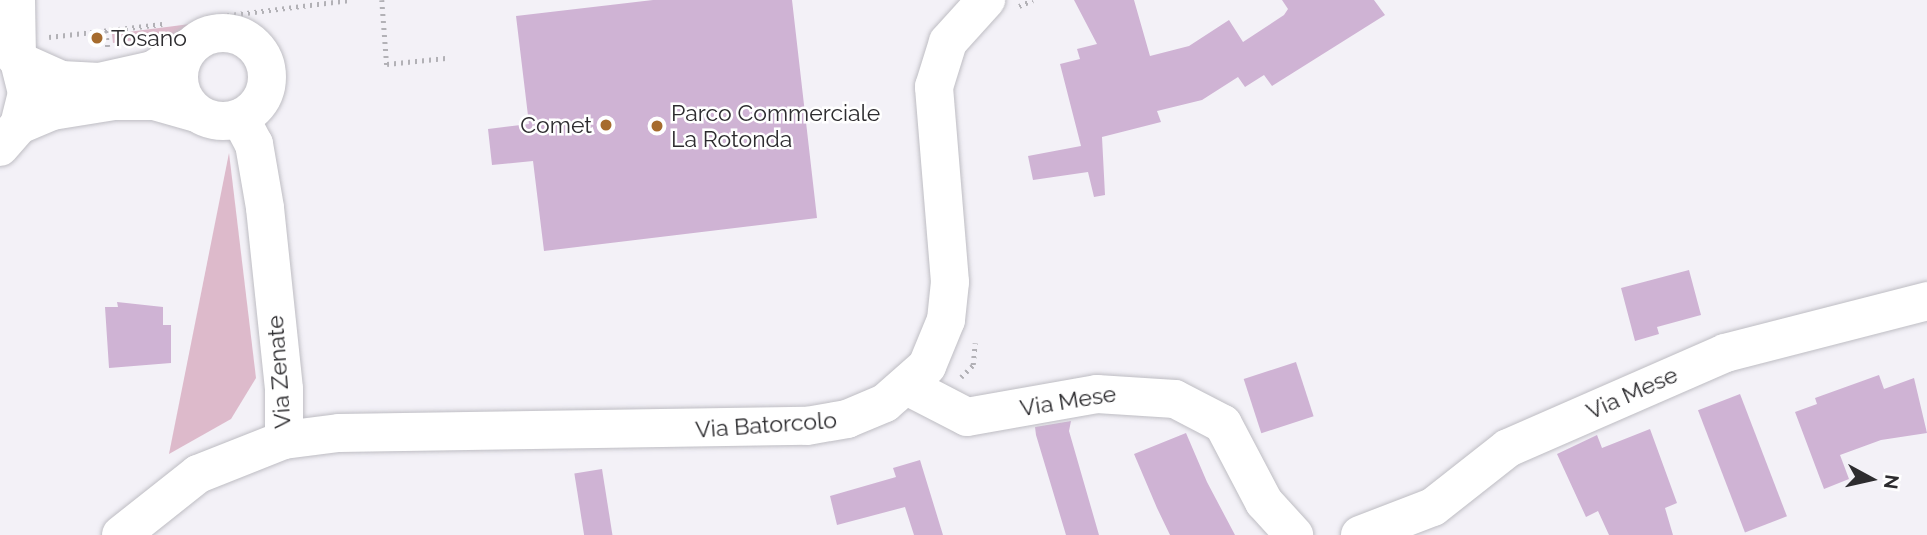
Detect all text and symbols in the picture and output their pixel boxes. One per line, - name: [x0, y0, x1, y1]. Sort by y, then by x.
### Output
- place label: Tosano: [111, 24, 187, 52]
- marker: Tosano: [89, 30, 105, 46]
- place label: Parco Commerciale La Rotonda: [671, 99, 880, 153]
- place label: Comet: [520, 111, 592, 139]
- marker: Comet: [598, 117, 614, 133]
- marker: Parco Commerciale La Rotonda: [649, 118, 665, 134]
- street label: Via Zenate: [261, 314, 297, 430]
- street label: Via Mese: [1582, 361, 1682, 425]
- street label: Via Mese: [1018, 380, 1118, 422]
- street label: Via Batorcolo: [694, 406, 838, 444]
- north arrow: [1836, 444, 1906, 514]
- text: N: [1880, 473, 1904, 491]

